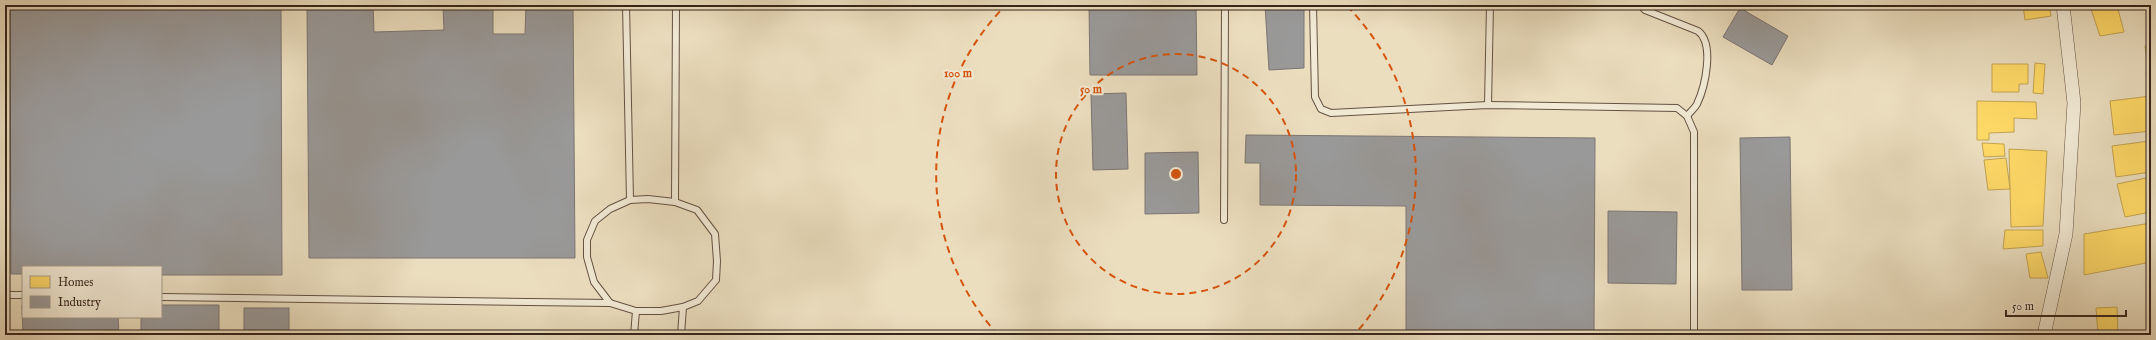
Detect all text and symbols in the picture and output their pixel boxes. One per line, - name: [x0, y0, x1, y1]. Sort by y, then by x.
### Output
- text: 100 m: [944, 66, 973, 81]
- text: 50 m: [1080, 82, 1103, 97]
- centre of rings: [1169, 167, 1183, 181]
- legend: [22, 266, 162, 318]
- text: Homes: [58, 275, 94, 290]
- scale bar: [2006, 292, 2126, 318]
- text: Industry: [58, 295, 101, 310]
- text: 50 m: [2012, 299, 2034, 314]

